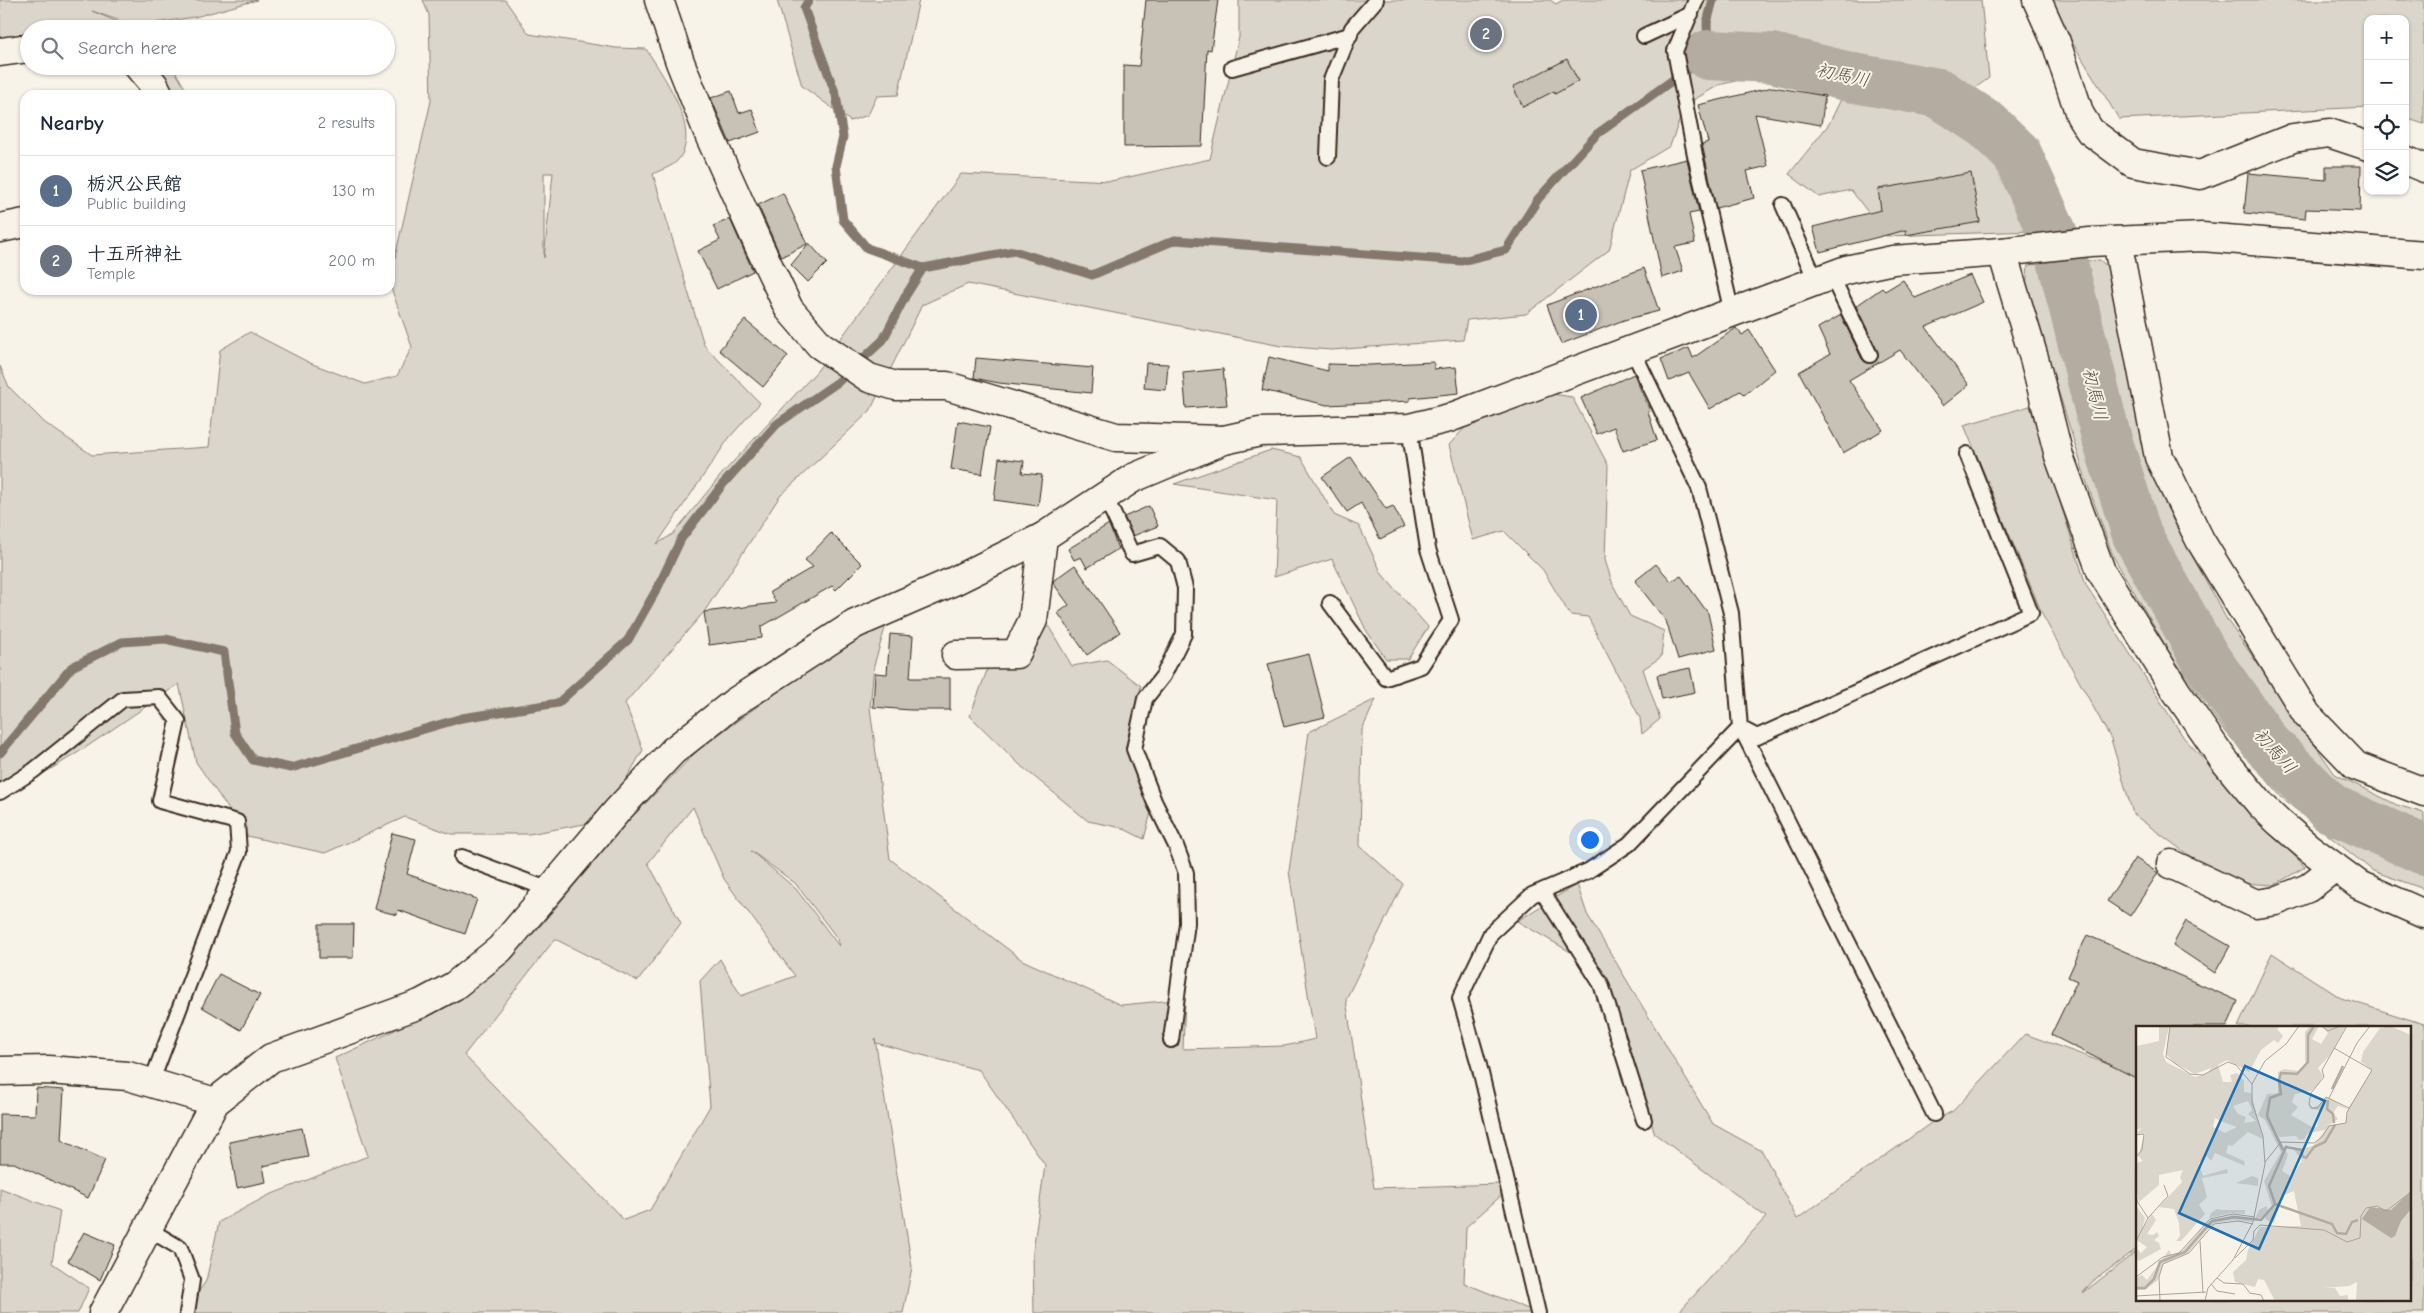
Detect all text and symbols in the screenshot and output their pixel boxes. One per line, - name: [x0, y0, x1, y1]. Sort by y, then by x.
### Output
- pin: 2: [1470, 15, 1502, 53]
- map controls: [2364, 15, 2409, 195]
- button: +: [2364, 15, 2409, 60]
- search box: [20, 20, 395, 75]
- icon: search: [38, 34, 66, 62]
- text: Search here: [78, 37, 177, 59]
- water label: 初馬川: [1814, 60, 1871, 91]
- button: −: [2364, 60, 2409, 105]
- button: locate: [2364, 105, 2409, 150]
- text: Nearby: [40, 111, 104, 135]
- text: 2 results: [318, 114, 375, 132]
- button: layers: [2364, 150, 2409, 195]
- text: 栃沢公民館: [87, 173, 182, 195]
- text: 1: [53, 182, 59, 200]
- text: 130 m: [332, 182, 375, 200]
- text: Public building: [87, 195, 186, 213]
- text: 十五所神社: [87, 243, 182, 265]
- text: 2: [52, 252, 60, 270]
- text: 200 m: [329, 252, 375, 270]
- text: Temple: [87, 265, 135, 283]
- pin: 1: [1565, 296, 1597, 334]
- water label: 初馬川: [2078, 365, 2111, 423]
- water label: 初馬川: [2249, 724, 2300, 778]
- your location: [1577, 827, 1603, 853]
- inset map: [2136, 1026, 2412, 1300]

